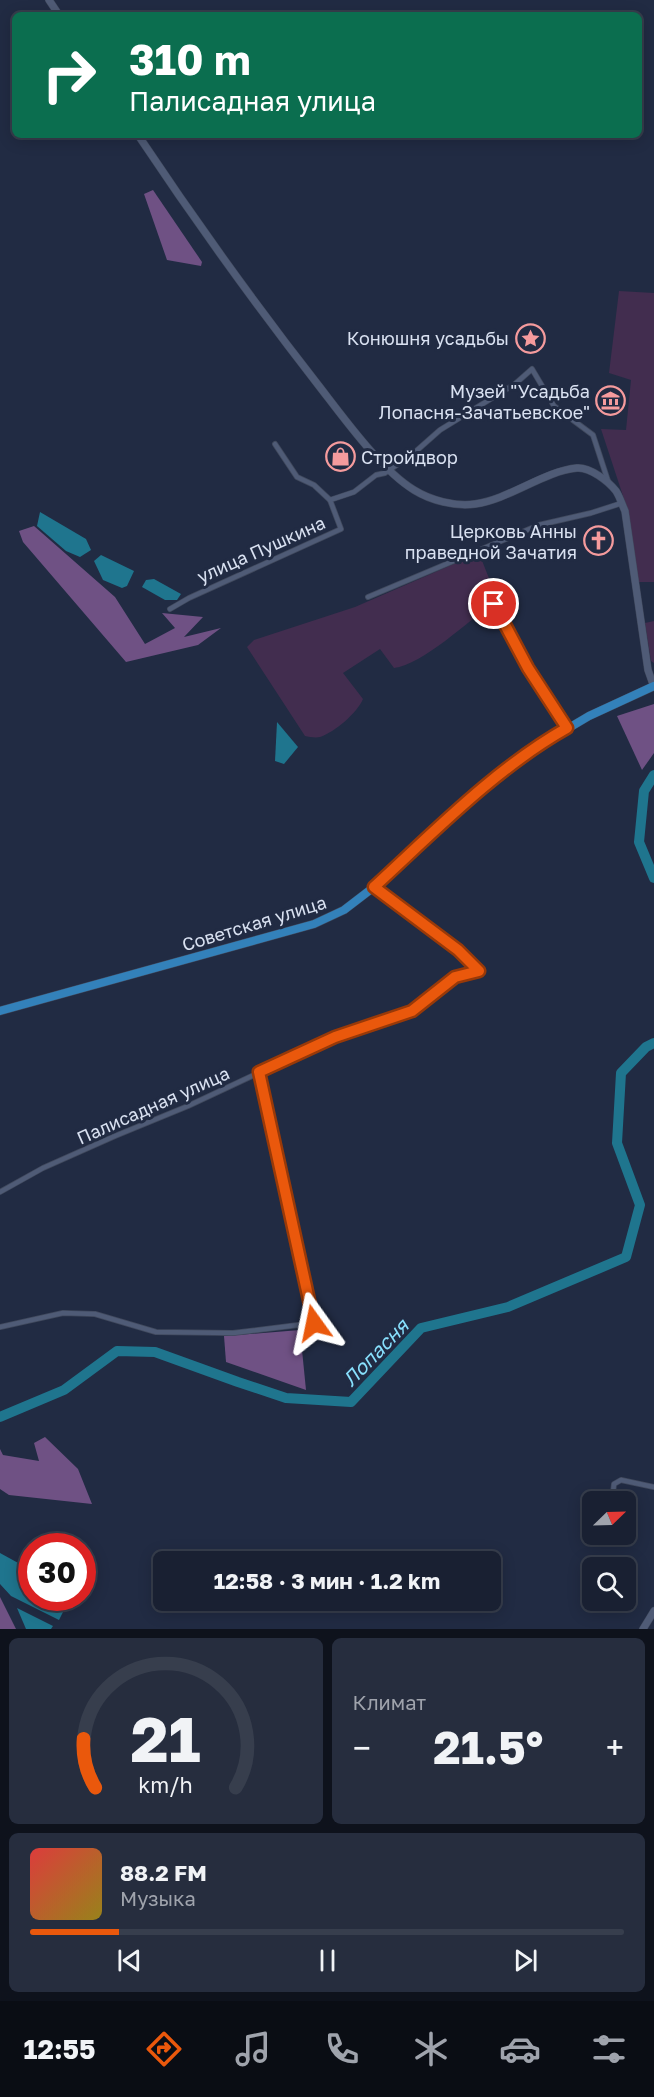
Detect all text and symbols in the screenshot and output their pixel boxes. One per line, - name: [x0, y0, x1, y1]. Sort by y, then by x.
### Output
- text: 310 m: [129, 34, 251, 84]
- icon: right: [30, 36, 108, 114]
- text: Палисадная улица: [129, 85, 376, 117]
- place icon: Конюшня усадьбы: [514, 322, 546, 354]
- place label: Конюшня усадьбы: [347, 327, 509, 349]
- place label: Музей "Усадьба Лопасня-Зачатьевское": [379, 380, 590, 423]
- museum icon: Музей "Усадьба Лопасня-Зачатьевское": [595, 385, 627, 417]
- shop icon: Стройдвор: [324, 441, 356, 473]
- place label: Стройдвор: [361, 446, 458, 468]
- street label: улица Пушкина: [194, 511, 328, 587]
- place label: Церковь Анны праведной Зачатия: [405, 520, 577, 563]
- church icon: Церковь Анны праведной Зачатия: [582, 525, 614, 557]
- pin: [468, 578, 519, 629]
- icon: arrive: [477, 587, 510, 620]
- street label: Советская улица: [179, 891, 329, 955]
- street label: Палисадная улица: [73, 1061, 233, 1149]
- position arrow: [282, 1291, 346, 1355]
- water label: Лопасня: [337, 1312, 414, 1391]
- north arrow: [582, 1491, 636, 1545]
- map controls: [582, 1491, 636, 1611]
- speed limit sign: 30: [18, 1533, 96, 1611]
- button: search: [582, 1557, 636, 1611]
- text: 12:58 · 3 мин · 1.2 km: [214, 1567, 440, 1594]
- text: Климат: [353, 1690, 426, 1714]
- text: 21: [131, 1701, 201, 1776]
- text: 21.5°: [433, 1720, 543, 1774]
- text: −: [353, 1728, 371, 1767]
- text: +: [606, 1728, 624, 1767]
- text: km/h: [138, 1772, 193, 1798]
- text: 88.2 FM: [120, 1859, 207, 1886]
- text: Музыка: [120, 1886, 196, 1910]
- icon: previous: [113, 1944, 146, 1977]
- icon: pause: [311, 1944, 344, 1977]
- icon: next: [509, 1944, 542, 1977]
- icon: directions: [143, 2028, 185, 2070]
- icon: music: [232, 2028, 274, 2070]
- icon: phone: [321, 2028, 363, 2070]
- icon: climate: [410, 2028, 452, 2070]
- icon: car: [499, 2028, 541, 2070]
- icon: filters: [588, 2028, 630, 2070]
- text: 12:55: [24, 2033, 96, 2065]

